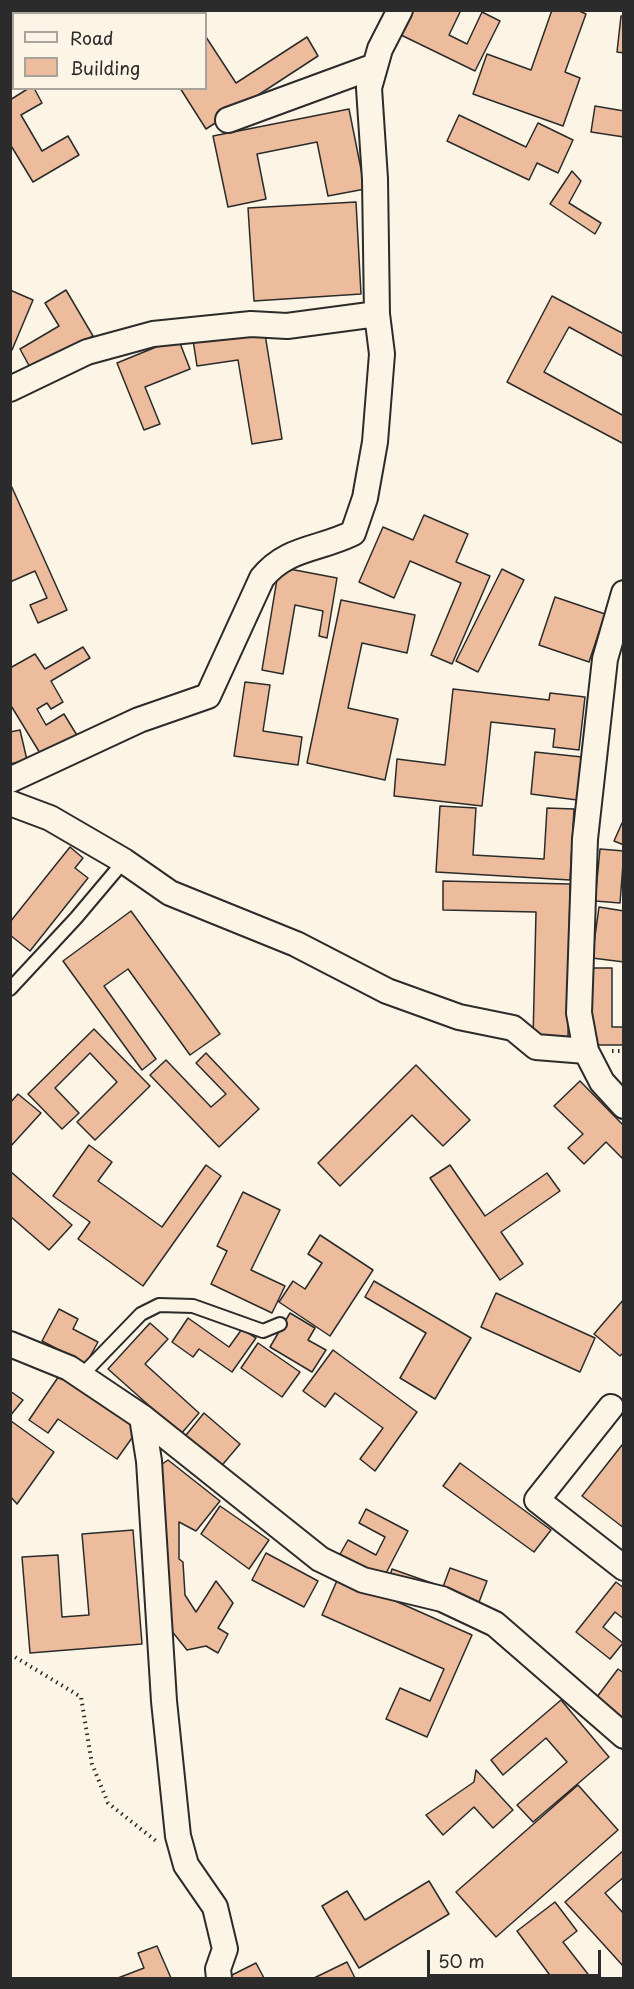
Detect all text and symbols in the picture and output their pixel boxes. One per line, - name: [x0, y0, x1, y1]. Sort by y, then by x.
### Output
- legend: [12, 12, 207, 90]
- text: Road: [70, 24, 114, 51]
- text: Building: [70, 54, 140, 81]
- scale bar: [430, 1938, 604, 1976]
- text: 50 m: [438, 1947, 485, 1974]

